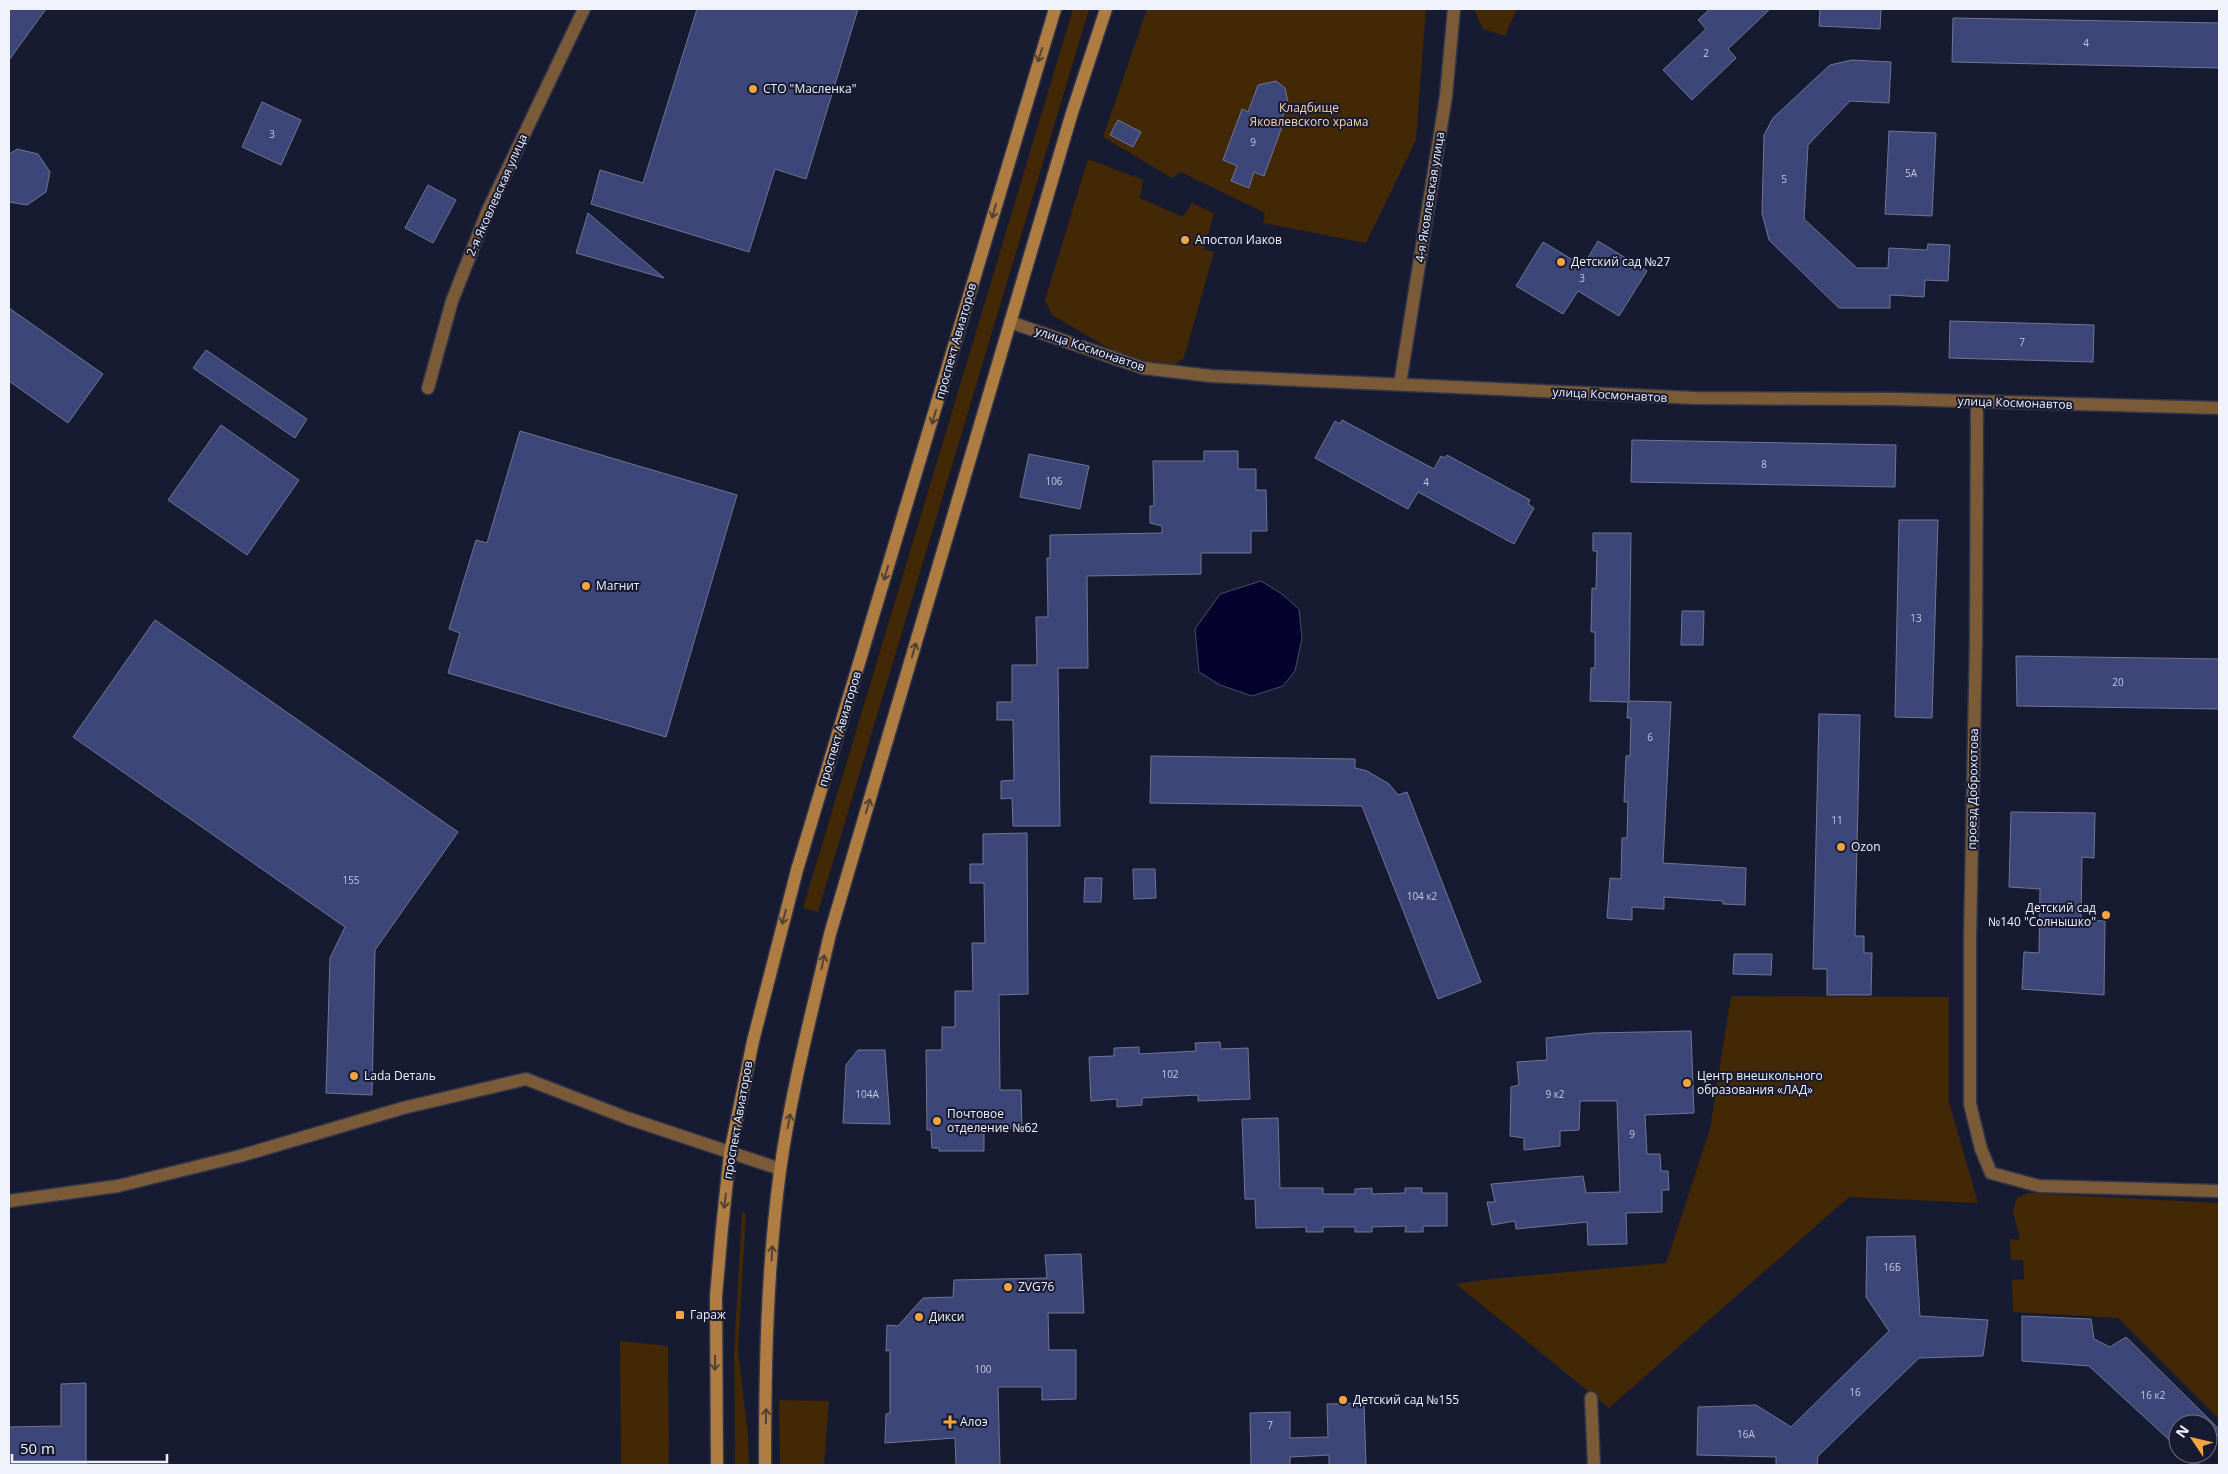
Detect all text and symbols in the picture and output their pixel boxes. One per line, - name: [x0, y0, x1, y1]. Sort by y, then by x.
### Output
- house number: 4: [2083, 36, 2089, 50]
- house number: 2: [1703, 46, 1709, 60]
- one-way arrow: [1035, 47, 1044, 63]
- place label: СТО "Масленка": [763, 80, 856, 97]
- marker: СТО "Масленка": [747, 83, 759, 95]
- park label: Кладбище Яковлевского храма: [1250, 99, 1368, 130]
- house number: 3: [269, 127, 275, 141]
- street label: 4-я Яковлевская улица: [1411, 130, 1448, 263]
- street label: 2-я Яковлевская улица: [462, 131, 531, 259]
- house number: 9: [1250, 135, 1256, 149]
- house number: 5А: [1905, 166, 1918, 180]
- house number: 5: [1781, 172, 1787, 186]
- one-way arrow: [988, 203, 998, 219]
- place label: Апостол Иаков: [1195, 231, 1282, 248]
- marker: Апостол Иаков: [1179, 234, 1191, 246]
- place label: Детский сад №27: [1571, 253, 1670, 270]
- marker: Детский сад №27: [1555, 256, 1567, 268]
- house number: 3: [1579, 271, 1585, 285]
- street label: проспект Авиаторов: [931, 281, 980, 401]
- street label: улица Космонавтов: [1033, 322, 1147, 375]
- house number: 7: [2019, 335, 2025, 349]
- street label: улица Космонавтов: [1552, 383, 1668, 406]
- street label: улица Космонавтов: [1957, 392, 2073, 413]
- one-way arrow: [928, 409, 938, 425]
- house number: 8: [1761, 457, 1767, 471]
- house number: 106: [1045, 474, 1063, 488]
- house number: 4: [1423, 475, 1429, 489]
- one-way arrow: [881, 565, 891, 581]
- place label: Магнит: [596, 577, 640, 594]
- marker: Магнит: [580, 580, 592, 592]
- house number: 13: [1910, 611, 1922, 625]
- one-way arrow: [909, 643, 919, 659]
- street label: проспект Авиаторов: [814, 669, 865, 789]
- house number: 20: [2112, 675, 2124, 689]
- street label: проезд Доброхотова: [1963, 728, 1982, 850]
- house number: 6: [1647, 730, 1653, 744]
- one-way arrow: [863, 799, 873, 815]
- house number: 11: [1831, 813, 1843, 827]
- place label: Ozon: [1851, 838, 1881, 855]
- marker: Ozon: [1835, 841, 1847, 853]
- house number: 155: [342, 873, 360, 887]
- house number: 104 к2: [1407, 889, 1438, 903]
- place label: Детский сад №140 "Солнышко": [1988, 899, 2096, 930]
- one-way arrow: [779, 909, 788, 925]
- marker: Детский сад №140 "Солнышко": [2100, 909, 2112, 921]
- one-way arrow: [819, 955, 828, 971]
- street label: проспект Авиаторов: [719, 1059, 756, 1180]
- place label: Lada Dеталь: [364, 1067, 436, 1084]
- house number: 102: [1161, 1067, 1179, 1081]
- place label: Центр внешкольного образования «ЛАД»: [1697, 1067, 1823, 1098]
- marker: Lada Dеталь: [348, 1070, 360, 1082]
- marker: Центр внешкольного образования «ЛАД»: [1681, 1077, 1693, 1089]
- house number: 104А: [855, 1087, 879, 1101]
- house number: 9 к2: [1545, 1087, 1565, 1101]
- place label: Почтовое отделение №62: [947, 1105, 1038, 1136]
- one-way arrow: [785, 1114, 795, 1130]
- marker: Почтовое отделение №62: [931, 1115, 943, 1127]
- house number: 9: [1629, 1127, 1635, 1141]
- one-way arrow: [720, 1193, 730, 1209]
- one-way arrow: [767, 1246, 776, 1262]
- house number: 16Б: [1883, 1260, 1901, 1274]
- place label: ZVG76: [1018, 1278, 1055, 1295]
- marker: ZVG76: [1002, 1281, 1014, 1293]
- place label: Гараж: [690, 1306, 726, 1323]
- place label: Дикси: [929, 1308, 964, 1325]
- marker: Гараж: [674, 1309, 686, 1321]
- marker: Дикси: [913, 1311, 925, 1323]
- one-way arrow: [711, 1355, 720, 1371]
- house number: 100: [974, 1362, 992, 1376]
- house number: 16: [1849, 1385, 1861, 1399]
- house number: 16 к2: [2141, 1388, 2166, 1402]
- place label: Детский сад №155: [1353, 1391, 1459, 1408]
- marker: Детский сад №155: [1337, 1394, 1349, 1406]
- one-way arrow: [761, 1408, 771, 1424]
- place label: Алоэ: [960, 1413, 988, 1430]
- north arrow: [2168, 1414, 2218, 1464]
- marker: Алоэ: [944, 1416, 956, 1428]
- house number: 7: [1267, 1418, 1273, 1432]
- text: N: [2171, 1421, 2193, 1441]
- house number: 16А: [1737, 1427, 1756, 1441]
- scale bar: [12, 1432, 168, 1464]
- text: 50 m: [20, 1438, 55, 1458]

